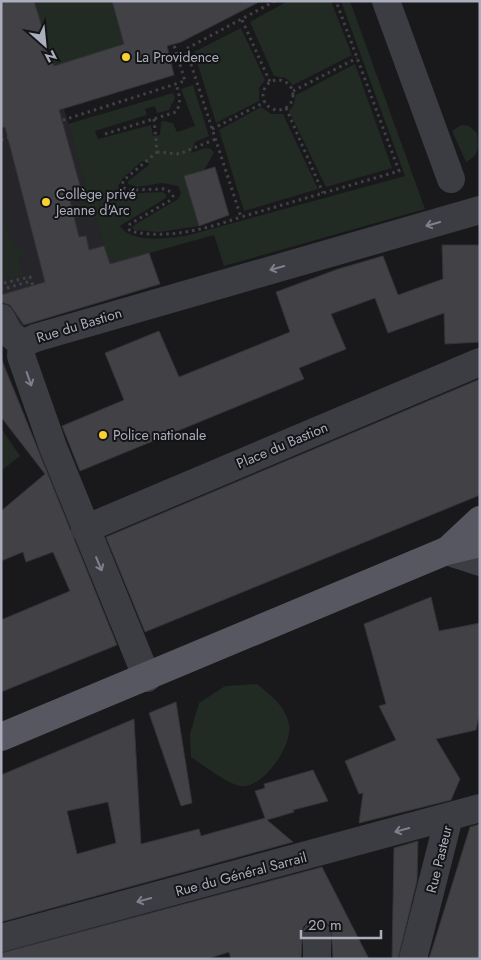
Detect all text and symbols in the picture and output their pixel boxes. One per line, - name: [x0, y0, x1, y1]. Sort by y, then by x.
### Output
- north arrow: [20, 20, 70, 70]
- text: N: [41, 45, 60, 68]
- place label: La Providence: [136, 47, 219, 67]
- marker: La Providence: [120, 51, 132, 63]
- place label: Collège privé Jeanne d'Arc: [54, 184, 136, 220]
- marker: Collège privé Jeanne d'Arc: [40, 196, 52, 208]
- one-way arrow: [425, 219, 441, 229]
- one-way arrow: [269, 264, 285, 274]
- street label: Rue du Bastion: [34, 303, 124, 347]
- one-way arrow: [25, 371, 34, 386]
- street label: Place du Bastion: [233, 417, 331, 473]
- place label: Police nationale: [113, 425, 206, 445]
- marker: Police nationale: [97, 429, 109, 441]
- one-way arrow: [96, 556, 105, 571]
- street label: Rue Pasteur: [421, 823, 457, 895]
- one-way arrow: [395, 826, 411, 835]
- street label: Rue du Général Sarrail: [173, 847, 309, 901]
- one-way arrow: [137, 895, 153, 905]
- scale bar: [301, 908, 381, 940]
- text: 20 m: [308, 914, 342, 936]

